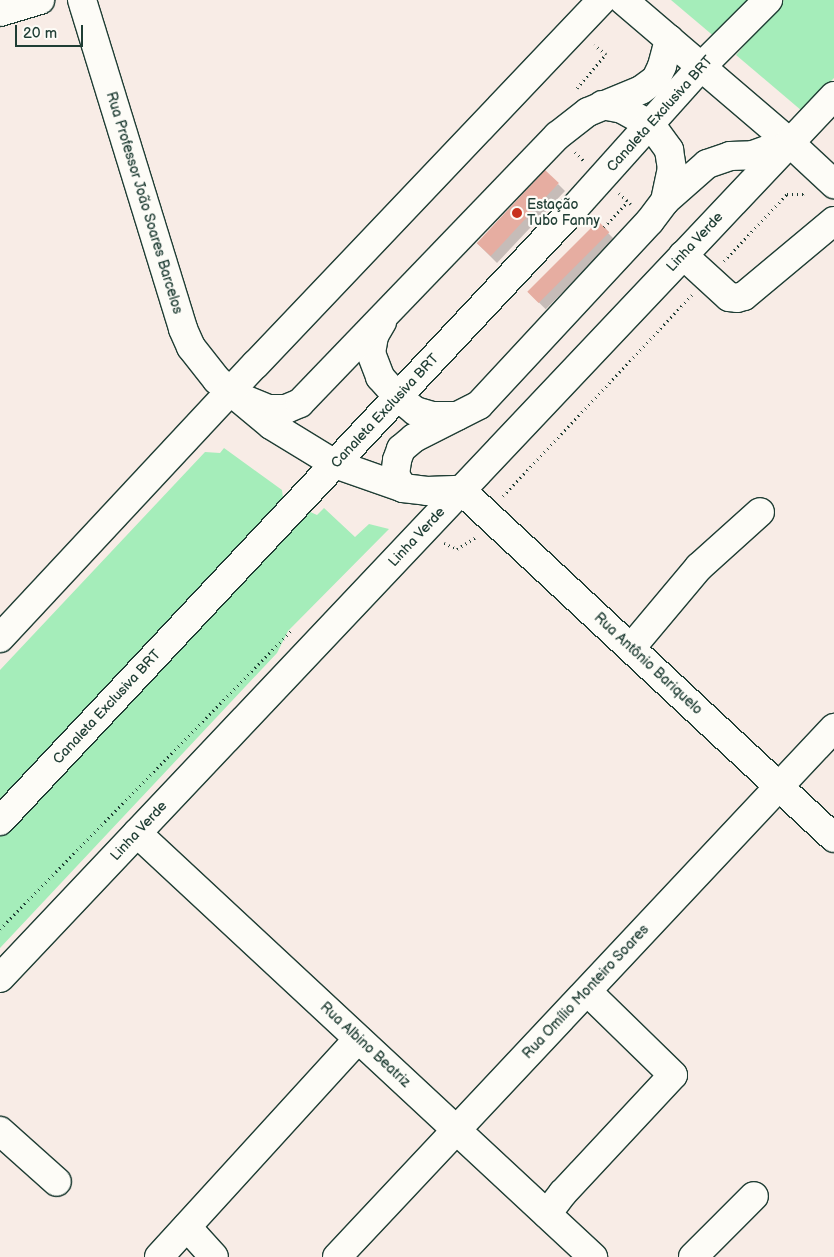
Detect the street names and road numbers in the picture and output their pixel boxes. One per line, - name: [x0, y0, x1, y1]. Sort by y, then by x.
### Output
- street label: Canaleta Exclusiva BRT: [603, 53, 717, 175]
- street label: Rua Professor João Soares Barcelos: [102, 89, 186, 317]
- street label: Linha Verde: [663, 209, 727, 275]
- street label: Canaleta Exclusiva BRT: [328, 350, 442, 472]
- street label: Linha Verde: [385, 504, 449, 570]
- street label: Rua Antônio Bariquelo: [590, 610, 706, 718]
- street label: Canaleta Exclusiva BRT: [50, 646, 164, 768]
- street label: Linha Verde: [107, 798, 171, 864]
- street label: Rua Omílio Monteiro Soares: [519, 921, 653, 1063]
- street label: Rua Albino Beatriz: [316, 999, 414, 1091]

